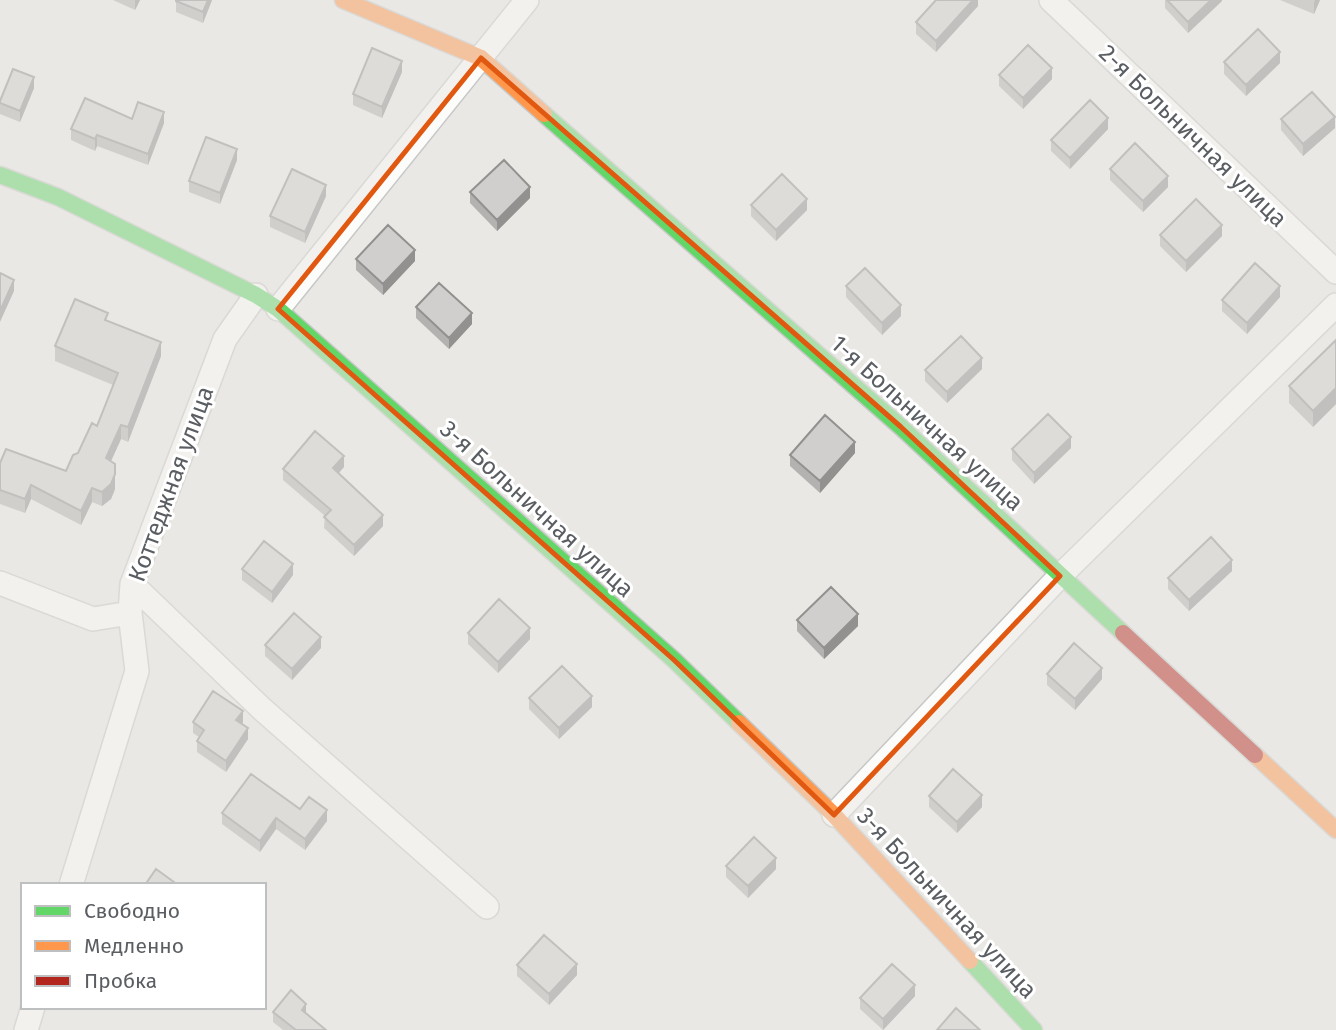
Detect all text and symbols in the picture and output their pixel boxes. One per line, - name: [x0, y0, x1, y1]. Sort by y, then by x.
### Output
- street label: 2-я Больничная улица: [1093, 39, 1293, 233]
- street label: 1-я Больничная улица: [825, 329, 1029, 517]
- street label: Коттеджная улица: [123, 383, 219, 585]
- street label: 3-я Больничная улица: [435, 415, 639, 603]
- street label: 3-я Больничная улица: [851, 802, 1043, 1004]
- legend: [21, 883, 266, 1009]
- text: Свободно: [84, 898, 180, 924]
- text: Медленно: [84, 933, 184, 959]
- text: Пробка: [84, 968, 157, 994]

